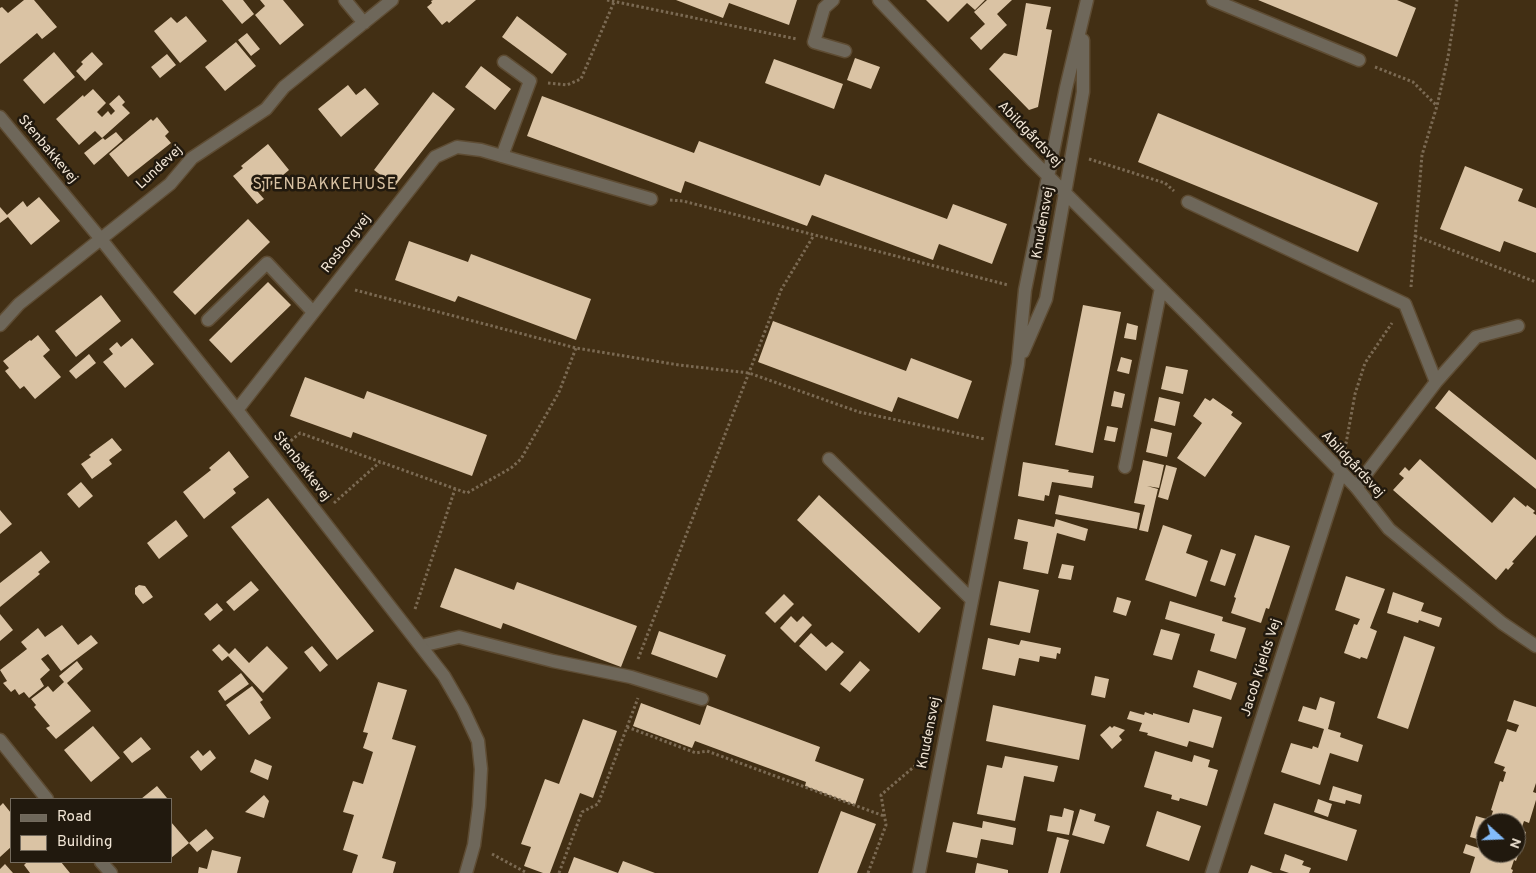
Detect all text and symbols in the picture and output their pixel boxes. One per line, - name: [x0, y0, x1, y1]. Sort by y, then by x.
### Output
- street label: Abildgårdsvej: [993, 99, 1065, 171]
- street label: Stenbakkevej: [13, 112, 81, 188]
- street label: Lundevej: [133, 142, 187, 194]
- district label: STENBAKKEHUSE: [251, 176, 399, 196]
- street label: Knudensvej: [1029, 186, 1059, 260]
- street label: Rosborgvej: [319, 211, 375, 277]
- street label: Abildgårdsvej: [1317, 428, 1387, 502]
- street label: Stenbakkevej: [268, 429, 334, 505]
- street label: Jacob Kjelds Vej: [1238, 617, 1286, 719]
- street label: Knudensvej: [915, 696, 945, 770]
- legend: [10, 798, 172, 863]
- text: Road: [57, 808, 92, 827]
- north arrow: [1476, 813, 1526, 863]
- text: Building: [57, 833, 112, 852]
- text: N: [1505, 835, 1524, 851]

